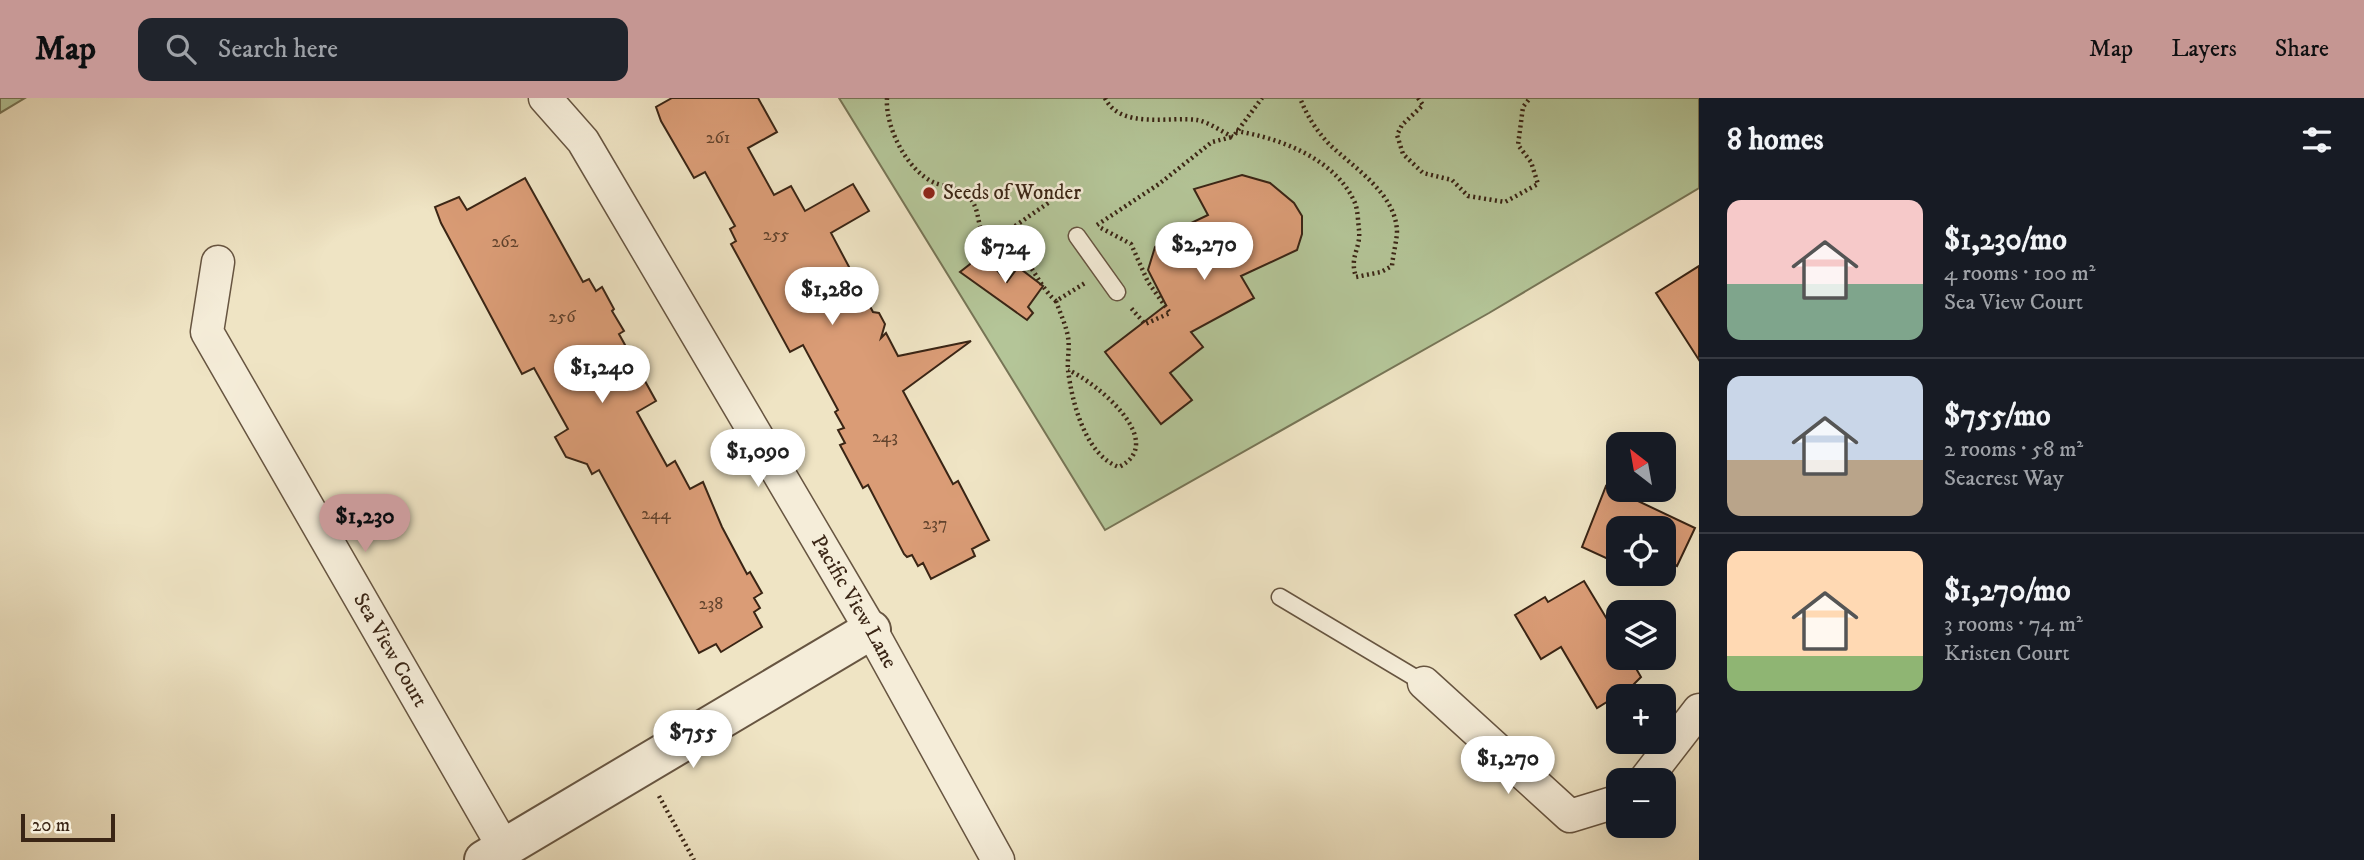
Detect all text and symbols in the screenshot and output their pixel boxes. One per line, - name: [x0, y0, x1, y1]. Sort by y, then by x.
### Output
- search box: [138, 18, 628, 81]
- text: Map: [35, 29, 96, 70]
- icon: search: [162, 30, 200, 68]
- text: Search here: [218, 33, 338, 66]
- text: Map: [2089, 34, 2133, 64]
- text: Layers: [2171, 34, 2237, 64]
- text: Share: [2275, 34, 2329, 64]
- icon: filters: [2298, 121, 2336, 159]
- text: 8 homes: [1727, 122, 1824, 159]
- house number: 261: [706, 127, 730, 149]
- place label: Seeds of Wonder: [943, 180, 1081, 206]
- marker: Seeds of Wonder: [921, 185, 937, 201]
- pin: $2,270: [1147, 222, 1261, 282]
- text: $1,230/mo: [1944, 222, 2067, 259]
- house number: 255: [763, 224, 789, 246]
- pin: $724: [964, 226, 1046, 285]
- icon: home: [1783, 228, 1867, 312]
- text: $2,270: [1171, 230, 1237, 259]
- house number: 262: [491, 231, 519, 253]
- text: $724: [980, 233, 1030, 262]
- text: 4 rooms · 100 m²: [1944, 259, 2096, 288]
- pin: $1,280: [775, 268, 889, 327]
- text: $1,280: [801, 275, 863, 304]
- text: Sea View Court: [1944, 288, 2083, 317]
- house number: 256: [548, 306, 576, 328]
- pin: $1,240: [545, 345, 659, 405]
- text: $1,240: [570, 353, 634, 382]
- text: $755/mo: [1944, 398, 2050, 435]
- icon: home: [1783, 404, 1867, 488]
- house number: 243: [872, 426, 898, 448]
- pin: $1,090: [701, 430, 815, 489]
- north arrow: [1606, 432, 1676, 502]
- map controls: [1606, 432, 1676, 838]
- text: 2 rooms · 58 m²: [1944, 435, 2083, 464]
- text: $1,090: [726, 437, 790, 466]
- text: Seacrest Way: [1944, 464, 2064, 493]
- pin: $1,230: [308, 494, 422, 554]
- text: $1,230: [335, 502, 395, 531]
- house number: 244: [641, 503, 671, 525]
- house number: 237: [922, 513, 948, 535]
- button: locate: [1606, 516, 1676, 586]
- street label: Pacific View Lane: [805, 530, 903, 673]
- text: $1,270/mo: [1944, 573, 2071, 610]
- icon: home: [1783, 579, 1867, 663]
- street label: Sea View Court: [347, 589, 433, 712]
- house number: 238: [699, 593, 723, 615]
- button: layers: [1606, 600, 1676, 670]
- text: 3 rooms · 74 m²: [1944, 610, 2083, 639]
- text: Kristen Court: [1944, 639, 2070, 668]
- button: +: [1606, 684, 1676, 754]
- pin: $755: [652, 710, 734, 770]
- text: $755: [669, 718, 717, 747]
- pin: $1,270: [1451, 736, 1565, 796]
- text: $1,270: [1477, 744, 1539, 773]
- button: −: [1606, 768, 1676, 838]
- scale bar: [21, 811, 116, 843]
- text: 20 m: [32, 814, 70, 837]

